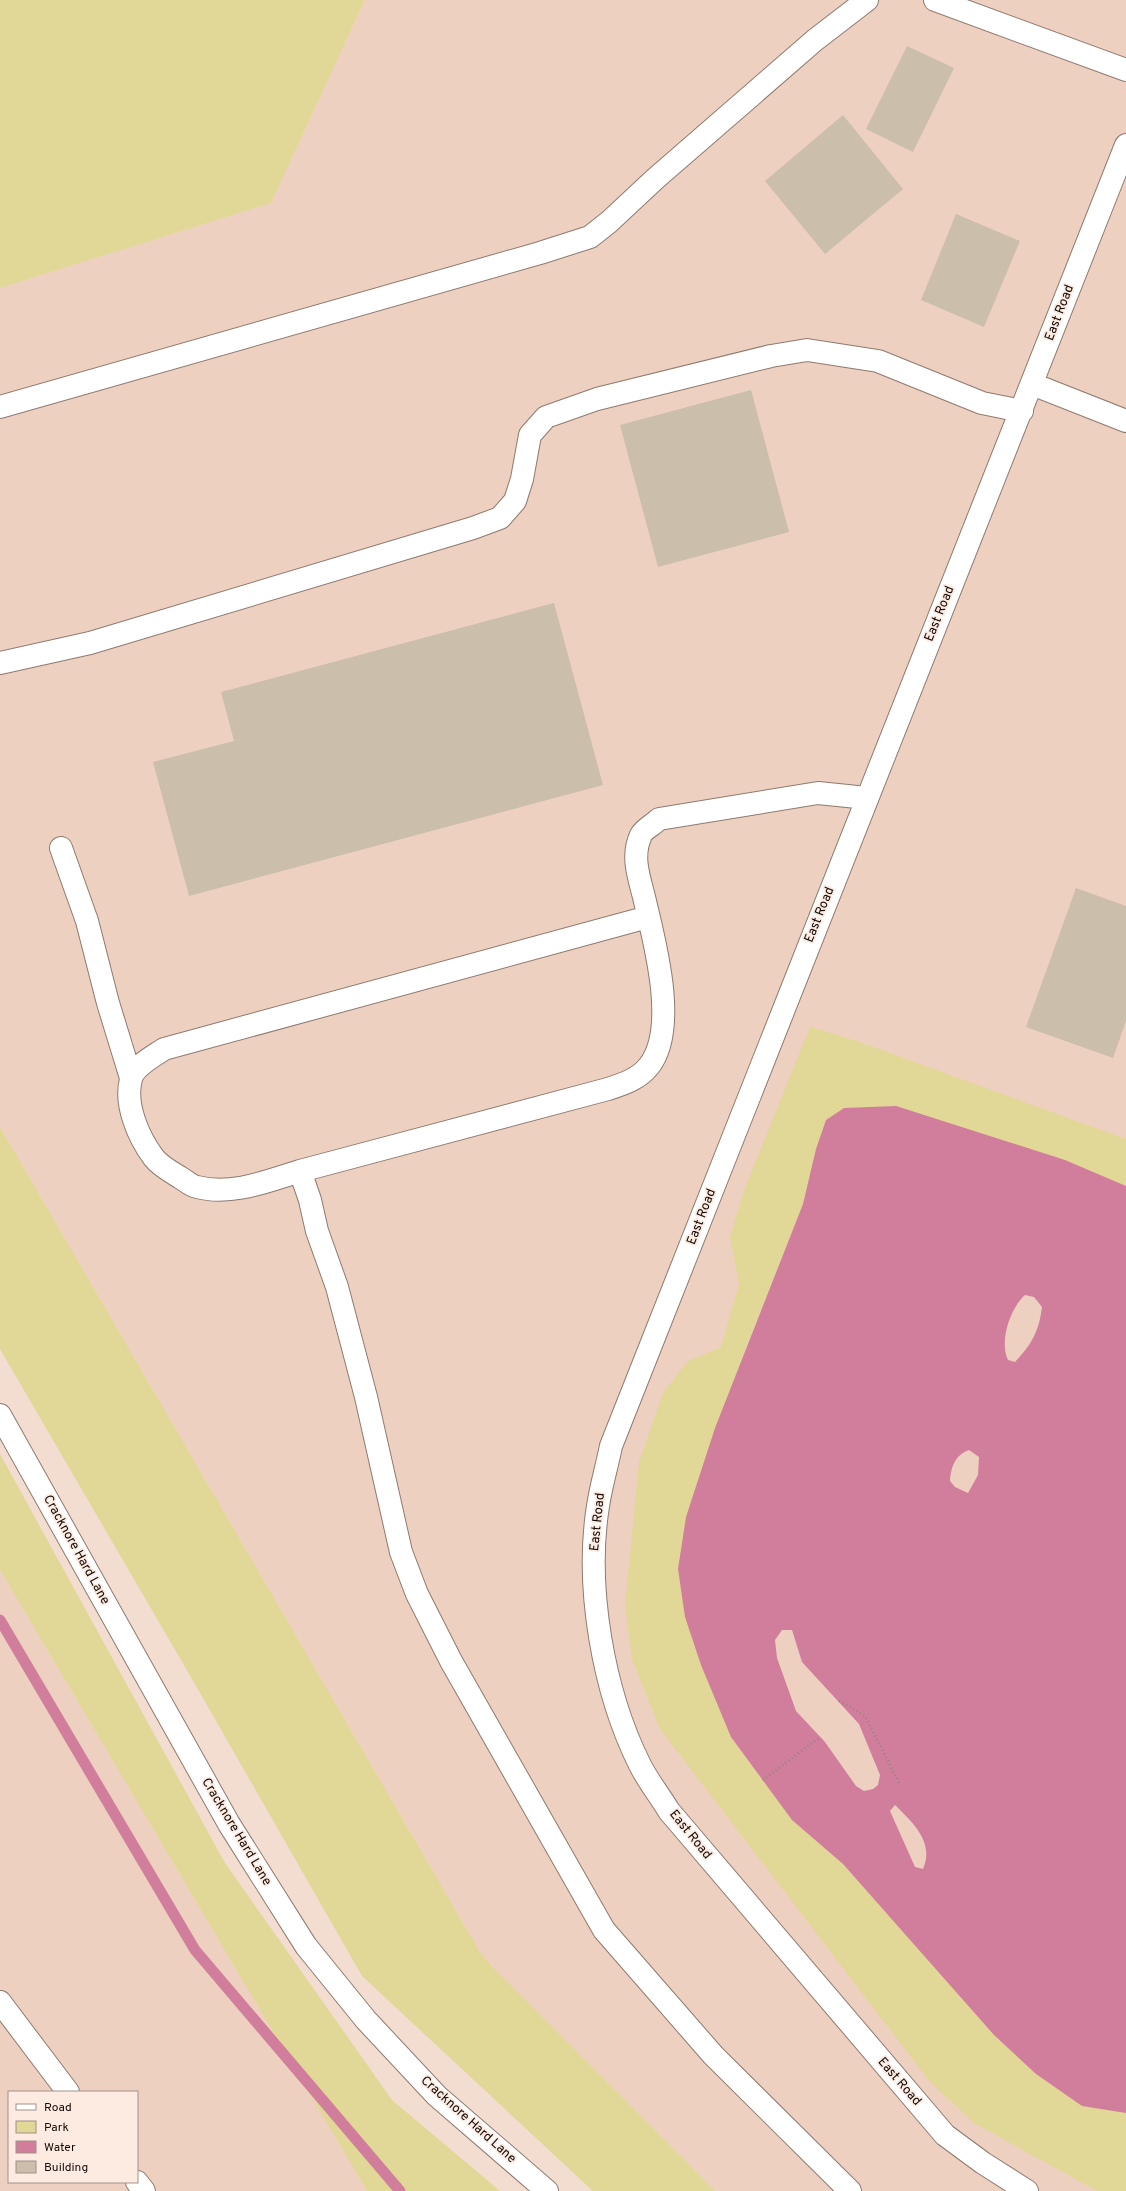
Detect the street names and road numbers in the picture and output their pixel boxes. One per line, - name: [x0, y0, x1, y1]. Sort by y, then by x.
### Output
- street label: East Road: [1042, 283, 1078, 343]
- street label: East Road: [922, 584, 958, 644]
- street label: East Road: [802, 885, 838, 945]
- street label: East Road: [684, 1187, 720, 1247]
- street label: Cracknore Hard Lane: [39, 1492, 113, 1608]
- street label: East Road: [587, 1492, 609, 1552]
- street label: Cracknore Hard Lane: [198, 1775, 274, 1889]
- street label: East Road: [665, 1807, 715, 1863]
- street label: East Road: [874, 2055, 924, 2109]
- street label: Cracknore Hard Lane: [417, 2073, 519, 2167]

